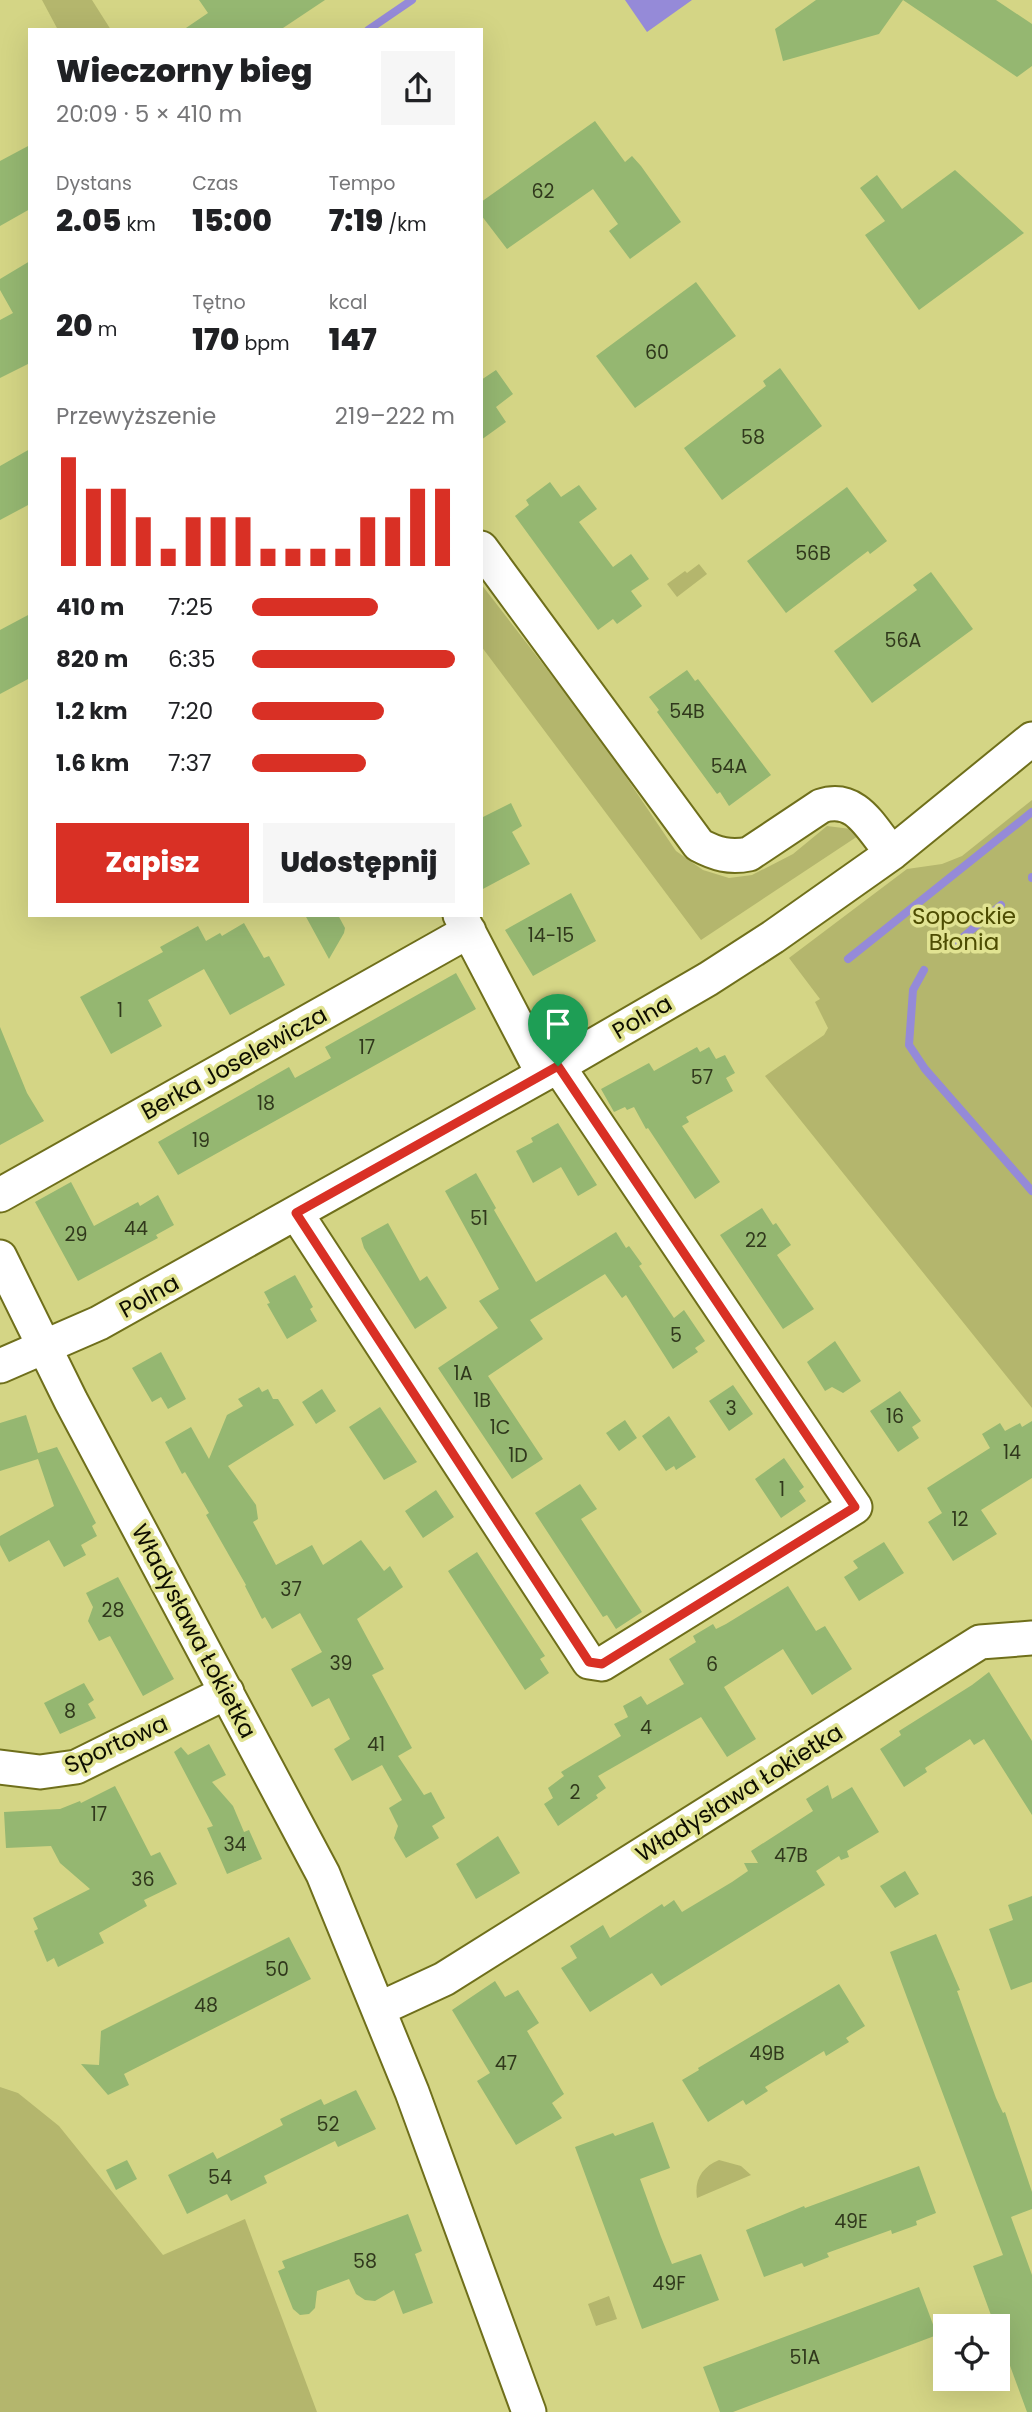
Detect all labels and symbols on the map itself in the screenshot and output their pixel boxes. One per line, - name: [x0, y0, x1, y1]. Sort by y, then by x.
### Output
- house number: 62: [532, 178, 555, 205]
- house number: 60: [645, 339, 669, 366]
- house number: 58: [741, 424, 765, 451]
- house number: 56B: [795, 540, 831, 567]
- house number: 56A: [885, 627, 922, 654]
- house number: 54B: [669, 698, 705, 725]
- house number: 54A: [711, 753, 748, 780]
- park label: Sopockie Błonia: [912, 900, 1016, 958]
- house number: 14-15: [528, 922, 574, 949]
- street label: Polna: [606, 987, 678, 1047]
- pin: [528, 994, 588, 1066]
- house number: 1: [117, 997, 123, 1024]
- street label: Berka Joselewicza: [135, 999, 333, 1127]
- house number: 17: [359, 1034, 375, 1061]
- house number: 57: [691, 1064, 713, 1091]
- house number: 18: [257, 1090, 275, 1117]
- house number: 19: [192, 1127, 210, 1154]
- house number: 51: [470, 1205, 488, 1232]
- house number: 44: [124, 1215, 148, 1242]
- house number: 29: [65, 1221, 87, 1248]
- house number: 22: [745, 1227, 767, 1254]
- street label: Polna: [113, 1266, 185, 1326]
- house number: 5: [670, 1322, 682, 1349]
- house number: 1A: [454, 1360, 473, 1387]
- house number: 1B: [473, 1387, 491, 1414]
- house number: 3: [725, 1395, 737, 1422]
- house number: 16: [886, 1403, 904, 1430]
- house number: 1C: [490, 1414, 510, 1441]
- house number: 14: [1003, 1439, 1021, 1466]
- house number: 1D: [508, 1442, 528, 1469]
- house number: 1: [779, 1476, 785, 1503]
- house number: 12: [951, 1506, 969, 1533]
- street label: Władysława Łokietka: [124, 1518, 264, 1744]
- house number: 37: [280, 1576, 302, 1603]
- house number: 28: [102, 1597, 124, 1624]
- house number: 39: [329, 1650, 353, 1677]
- house number: 6: [706, 1651, 718, 1678]
- house number: 8: [64, 1698, 76, 1725]
- street label: Sportowa: [59, 1707, 173, 1781]
- house number: 4: [640, 1714, 652, 1741]
- street label: Władysława Łokietka: [629, 1716, 849, 1870]
- house number: 41: [367, 1731, 385, 1758]
- house number: 2: [570, 1779, 581, 1806]
- house number: 17: [91, 1801, 107, 1828]
- house number: 34: [223, 1831, 247, 1858]
- house number: 47B: [774, 1842, 808, 1869]
- house number: 36: [131, 1866, 155, 1893]
- house number: 50: [265, 1956, 289, 1983]
- house number: 48: [194, 1992, 218, 2019]
- house number: 49B: [749, 2040, 785, 2067]
- house number: 47: [495, 2050, 517, 2077]
- house number: 52: [317, 2111, 340, 2138]
- house number: 54: [208, 2164, 232, 2191]
- house number: 49E: [834, 2208, 868, 2235]
- house number: 58: [353, 2248, 377, 2275]
- house number: 49F: [652, 2270, 686, 2297]
- house number: 51A: [790, 2344, 821, 2371]

